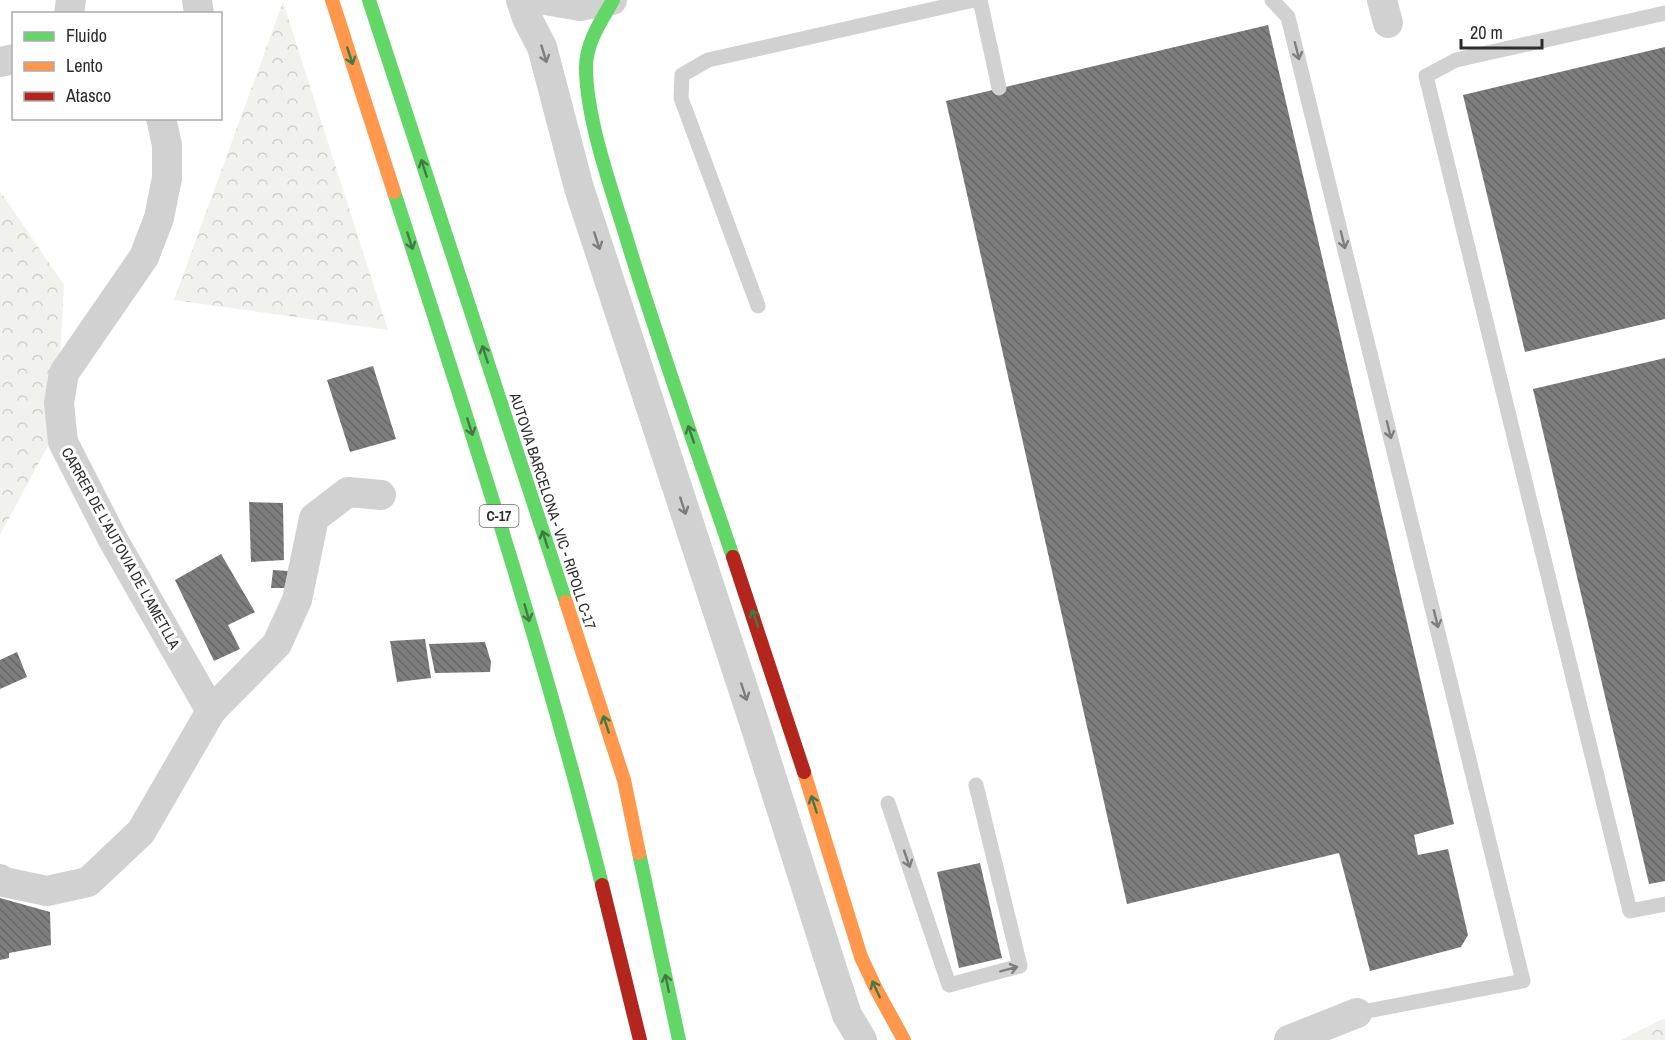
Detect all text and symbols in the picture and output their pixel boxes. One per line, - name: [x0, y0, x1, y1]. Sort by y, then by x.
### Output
- legend: [12, 12, 222, 120]
- scale bar: [1461, 12, 1542, 50]
- text: 20 m: [1470, 20, 1503, 45]
- text: Fluido: [66, 23, 107, 48]
- one-way arrow: [1291, 41, 1303, 60]
- one-way arrow: [539, 44, 550, 63]
- one-way arrow: [346, 46, 357, 65]
- text: Lento: [66, 53, 103, 78]
- text: Atasco: [65, 83, 111, 108]
- one-way arrow: [418, 159, 429, 178]
- one-way arrow: [1338, 230, 1349, 249]
- one-way arrow: [405, 231, 416, 250]
- one-way arrow: [592, 231, 603, 250]
- one-way arrow: [478, 345, 489, 363]
- street label: AUTOVIA BARCELONA - VIC - RIPOLL C-17: [504, 389, 601, 632]
- one-way arrow: [465, 417, 476, 436]
- one-way arrow: [1384, 420, 1396, 439]
- one-way arrow: [685, 425, 696, 444]
- street label: CARRER DE L'AUTOVIA DE L'AMETLLA: [57, 443, 186, 653]
- one-way arrow: [679, 496, 690, 515]
- road number: C-17: [480, 505, 518, 527]
- one-way arrow: [539, 530, 550, 549]
- one-way arrow: [522, 603, 533, 622]
- one-way arrow: [748, 609, 759, 628]
- one-way arrow: [1430, 609, 1442, 628]
- one-way arrow: [739, 682, 750, 701]
- one-way arrow: [599, 715, 610, 734]
- one-way arrow: [808, 795, 819, 814]
- one-way arrow: [902, 849, 913, 868]
- one-way arrow: [999, 963, 1018, 974]
- one-way arrow: [661, 973, 672, 993]
- one-way arrow: [869, 980, 881, 998]

